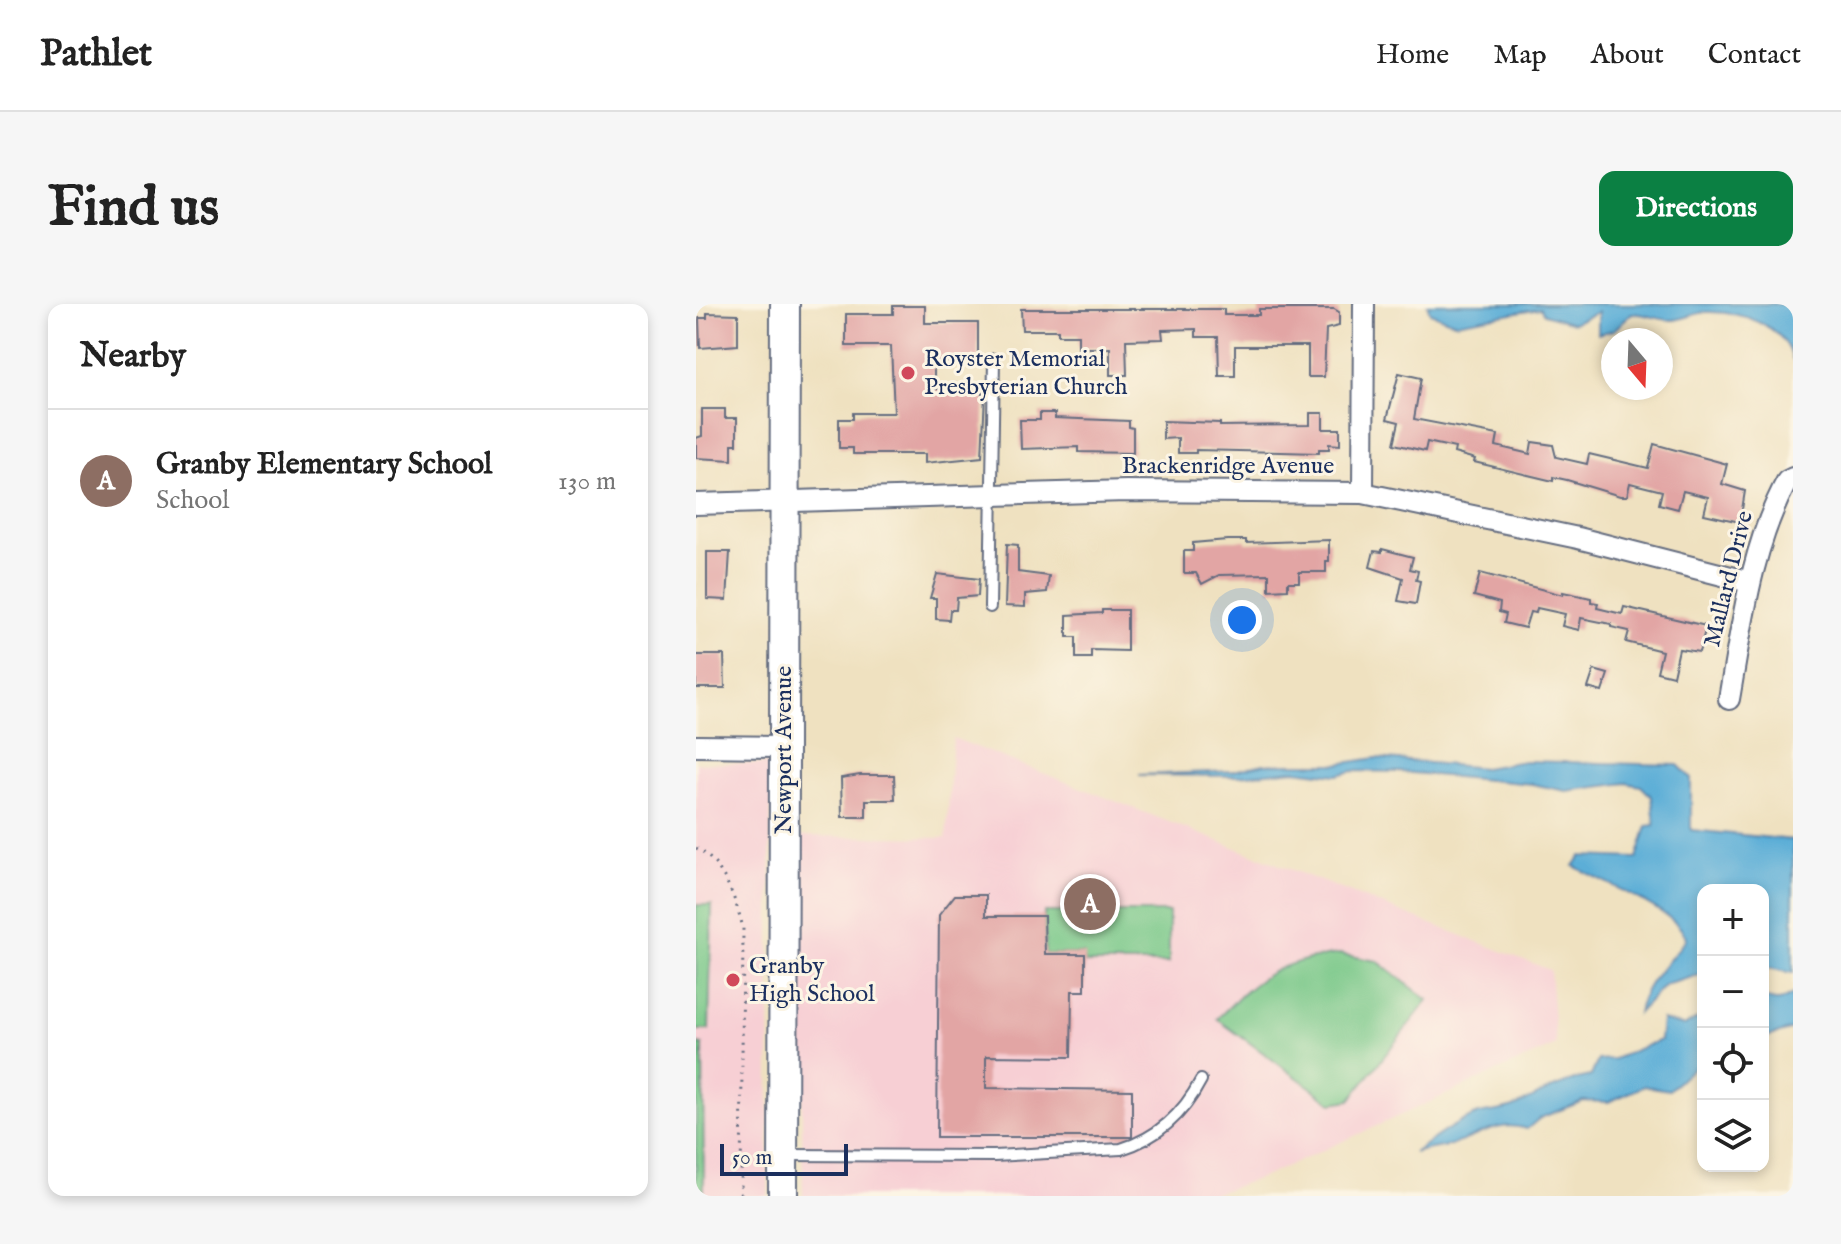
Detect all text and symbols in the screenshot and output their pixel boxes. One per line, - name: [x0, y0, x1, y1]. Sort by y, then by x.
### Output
- text: Pathlet: [40, 31, 152, 79]
- text: Home: [1376, 38, 1449, 73]
- text: Map: [1493, 38, 1547, 73]
- text: About: [1591, 38, 1664, 73]
- text: Contact: [1708, 38, 1801, 73]
- button: Directions: [1599, 171, 1793, 246]
- text: Find us: [48, 173, 219, 244]
- north arrow: [1601, 328, 1673, 400]
- text: Nearby: [80, 335, 186, 378]
- place label: Royster Memorial Presbyterian Church: [924, 344, 1128, 403]
- marker: Royster Memorial Presbyterian Church: [899, 364, 917, 382]
- text: Granby Elementary School: [156, 446, 492, 484]
- street label: Brackenridge Avenue: [1122, 451, 1334, 482]
- text: A: [97, 465, 115, 498]
- text: 130 m: [558, 465, 616, 498]
- text: School: [156, 484, 229, 517]
- street label: Mallard Drive: [1697, 508, 1761, 650]
- your location: [1222, 600, 1262, 640]
- street label: Newport Avenue: [769, 666, 800, 834]
- pin: A: [1064, 874, 1116, 934]
- map controls: [1697, 884, 1769, 1172]
- button: +: [1697, 884, 1769, 956]
- place label: Granby High School: [749, 951, 875, 1010]
- button: −: [1697, 956, 1769, 1028]
- marker: Granby High School: [724, 971, 742, 989]
- button: locate: [1697, 1028, 1769, 1100]
- button: layers: [1697, 1100, 1769, 1172]
- scale bar: [720, 1140, 848, 1176]
- text: 50 m: [732, 1144, 773, 1172]

